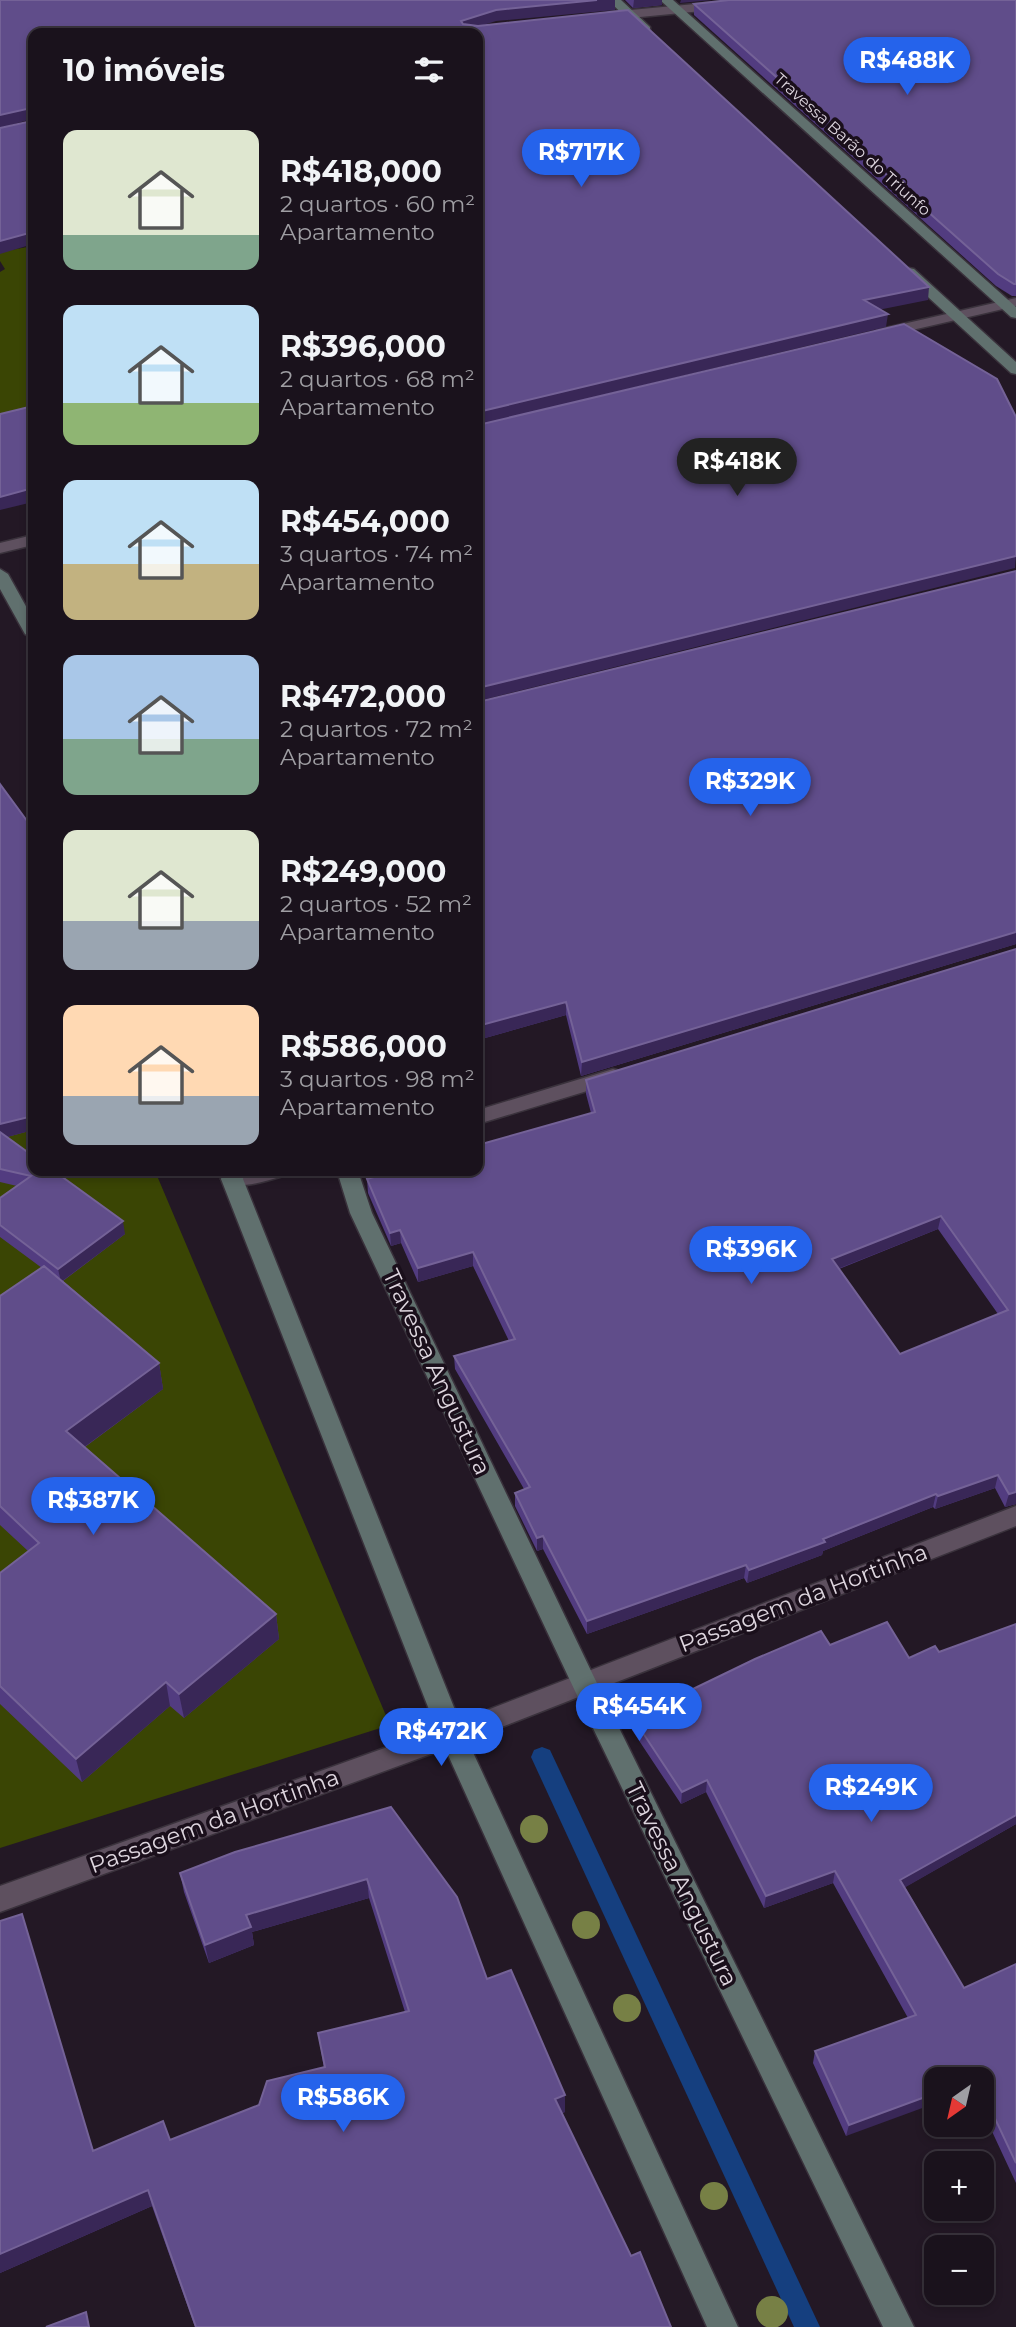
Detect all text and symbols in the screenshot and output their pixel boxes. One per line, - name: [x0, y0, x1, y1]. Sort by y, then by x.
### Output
- pin: R$488K: [850, 38, 964, 97]
- text: R$488K: [859, 46, 955, 74]
- icon: filters: [410, 51, 448, 89]
- text: 10 imóveis: [63, 52, 225, 89]
- street label: Travessa Barão do Triunfo: [771, 69, 935, 220]
- pin: R$717K: [524, 130, 638, 189]
- text: R$717K: [538, 138, 624, 166]
- text: R$418,000: [280, 153, 442, 190]
- icon: home: [119, 158, 203, 242]
- text: 2 quartos · 60 m²: [280, 190, 475, 218]
- text: Apartamento: [280, 218, 435, 246]
- text: R$396,000: [280, 328, 446, 365]
- icon: home: [119, 333, 203, 417]
- text: 2 quartos · 68 m²: [280, 365, 475, 393]
- text: Apartamento: [280, 393, 435, 421]
- pin: R$418K: [680, 438, 794, 498]
- text: R$418K: [693, 447, 781, 475]
- text: R$454,000: [280, 503, 450, 540]
- icon: home: [119, 508, 203, 592]
- text: 3 quartos · 74 m²: [280, 540, 473, 568]
- text: Apartamento: [280, 568, 435, 596]
- text: R$472,000: [280, 678, 446, 715]
- icon: home: [119, 683, 203, 767]
- text: 2 quartos · 72 m²: [280, 715, 473, 743]
- text: Apartamento: [280, 743, 435, 771]
- pin: R$329K: [693, 758, 807, 818]
- text: R$329K: [705, 767, 795, 795]
- text: R$249,000: [280, 853, 446, 890]
- icon: home: [119, 858, 203, 942]
- text: 2 quartos · 52 m²: [280, 890, 472, 918]
- text: Apartamento: [280, 918, 435, 946]
- text: R$586,000: [280, 1028, 447, 1065]
- icon: home: [119, 1033, 203, 1117]
- text: 3 quartos · 98 m²: [280, 1065, 475, 1093]
- text: Apartamento: [280, 1093, 435, 1121]
- pin: R$396K: [694, 1226, 808, 1286]
- text: R$396K: [705, 1235, 797, 1263]
- street label: Travessa Angustura: [377, 1265, 497, 1479]
- pin: R$387K: [36, 1478, 150, 1537]
- text: R$387K: [47, 1486, 139, 1514]
- street label: Passagem da Hortinha: [675, 1538, 931, 1658]
- pin: R$454K: [582, 1684, 696, 1743]
- text: R$454K: [592, 1692, 686, 1720]
- pin: R$472K: [384, 1708, 498, 1768]
- text: R$472K: [395, 1717, 487, 1745]
- street label: Passagem da Hortinha: [85, 1763, 343, 1879]
- pin: R$249K: [814, 1764, 928, 1824]
- text: R$249K: [825, 1773, 917, 1801]
- street label: Travessa Angustura: [620, 1777, 744, 1991]
- north arrow: [924, 2067, 994, 2137]
- map controls: [924, 2067, 994, 2305]
- pin: R$586K: [286, 2074, 400, 2134]
- text: R$586K: [297, 2083, 389, 2111]
- button: +: [924, 2151, 994, 2221]
- button: −: [924, 2235, 994, 2305]

